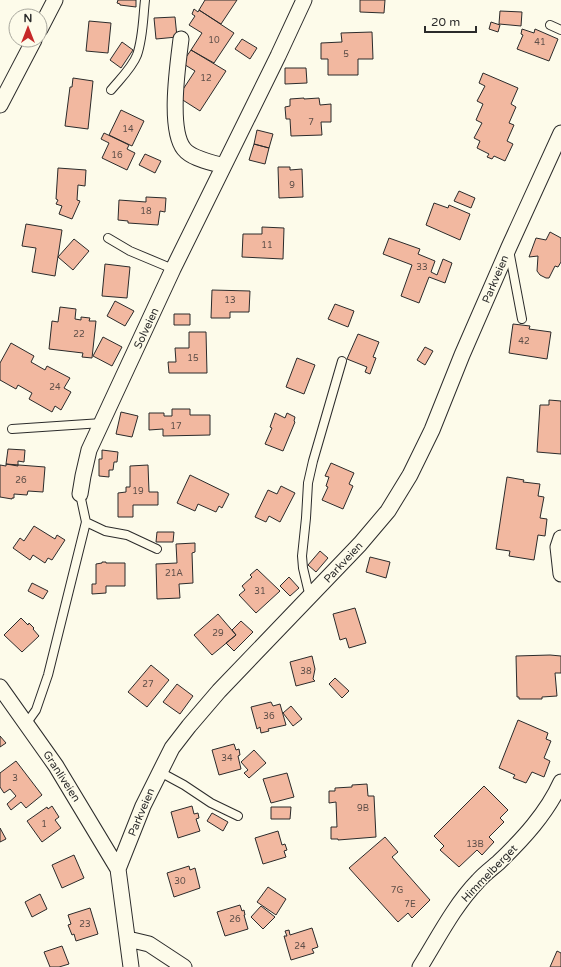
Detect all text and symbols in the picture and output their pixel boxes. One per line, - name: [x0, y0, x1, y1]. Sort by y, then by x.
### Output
- north arrow: [8, 8, 48, 48]
- scale bar: [425, 8, 476, 34]
- text: N: [24, 12, 32, 25]
- text: 20 m: [431, 15, 460, 29]
- house number: 10: [208, 35, 220, 46]
- house number: 41: [534, 37, 546, 48]
- house number: 5: [343, 49, 349, 60]
- house number: 12: [200, 73, 212, 84]
- house number: 7: [308, 117, 314, 128]
- house number: 14: [122, 124, 134, 135]
- house number: 16: [111, 150, 123, 161]
- house number: 9: [289, 180, 295, 191]
- house number: 18: [140, 206, 152, 217]
- house number: 11: [261, 240, 273, 251]
- street label: Parkveien: [479, 253, 511, 305]
- house number: 33: [416, 262, 428, 273]
- house number: 13: [224, 295, 236, 306]
- street label: Solveien: [131, 306, 162, 351]
- house number: 22: [73, 329, 85, 340]
- house number: 42: [518, 336, 530, 347]
- house number: 15: [187, 353, 199, 364]
- house number: 24: [49, 382, 61, 393]
- house number: 17: [170, 421, 182, 432]
- house number: 26: [15, 475, 27, 486]
- house number: 19: [132, 486, 144, 497]
- street label: Parkveien: [321, 539, 366, 585]
- house number: 21A: [165, 568, 183, 579]
- house number: 31: [254, 586, 266, 597]
- house number: 29: [212, 628, 224, 639]
- house number: 38: [300, 666, 312, 677]
- house number: 27: [142, 679, 154, 690]
- house number: 36: [263, 711, 275, 722]
- street label: Granliveien: [40, 748, 83, 804]
- house number: 34: [221, 753, 233, 764]
- house number: 3: [12, 773, 18, 784]
- street label: Parkveien: [125, 786, 157, 838]
- house number: 9B: [357, 803, 369, 814]
- house number: 1: [41, 819, 47, 830]
- house number: 13B: [466, 839, 484, 850]
- street label: Himmelberget: [459, 842, 520, 905]
- house number: 30: [174, 876, 186, 887]
- house number: 7G: [391, 885, 403, 896]
- house number: 7E: [404, 899, 416, 910]
- house number: 26: [229, 914, 241, 925]
- house number: 23: [79, 919, 91, 930]
- house number: 24: [294, 941, 306, 952]

